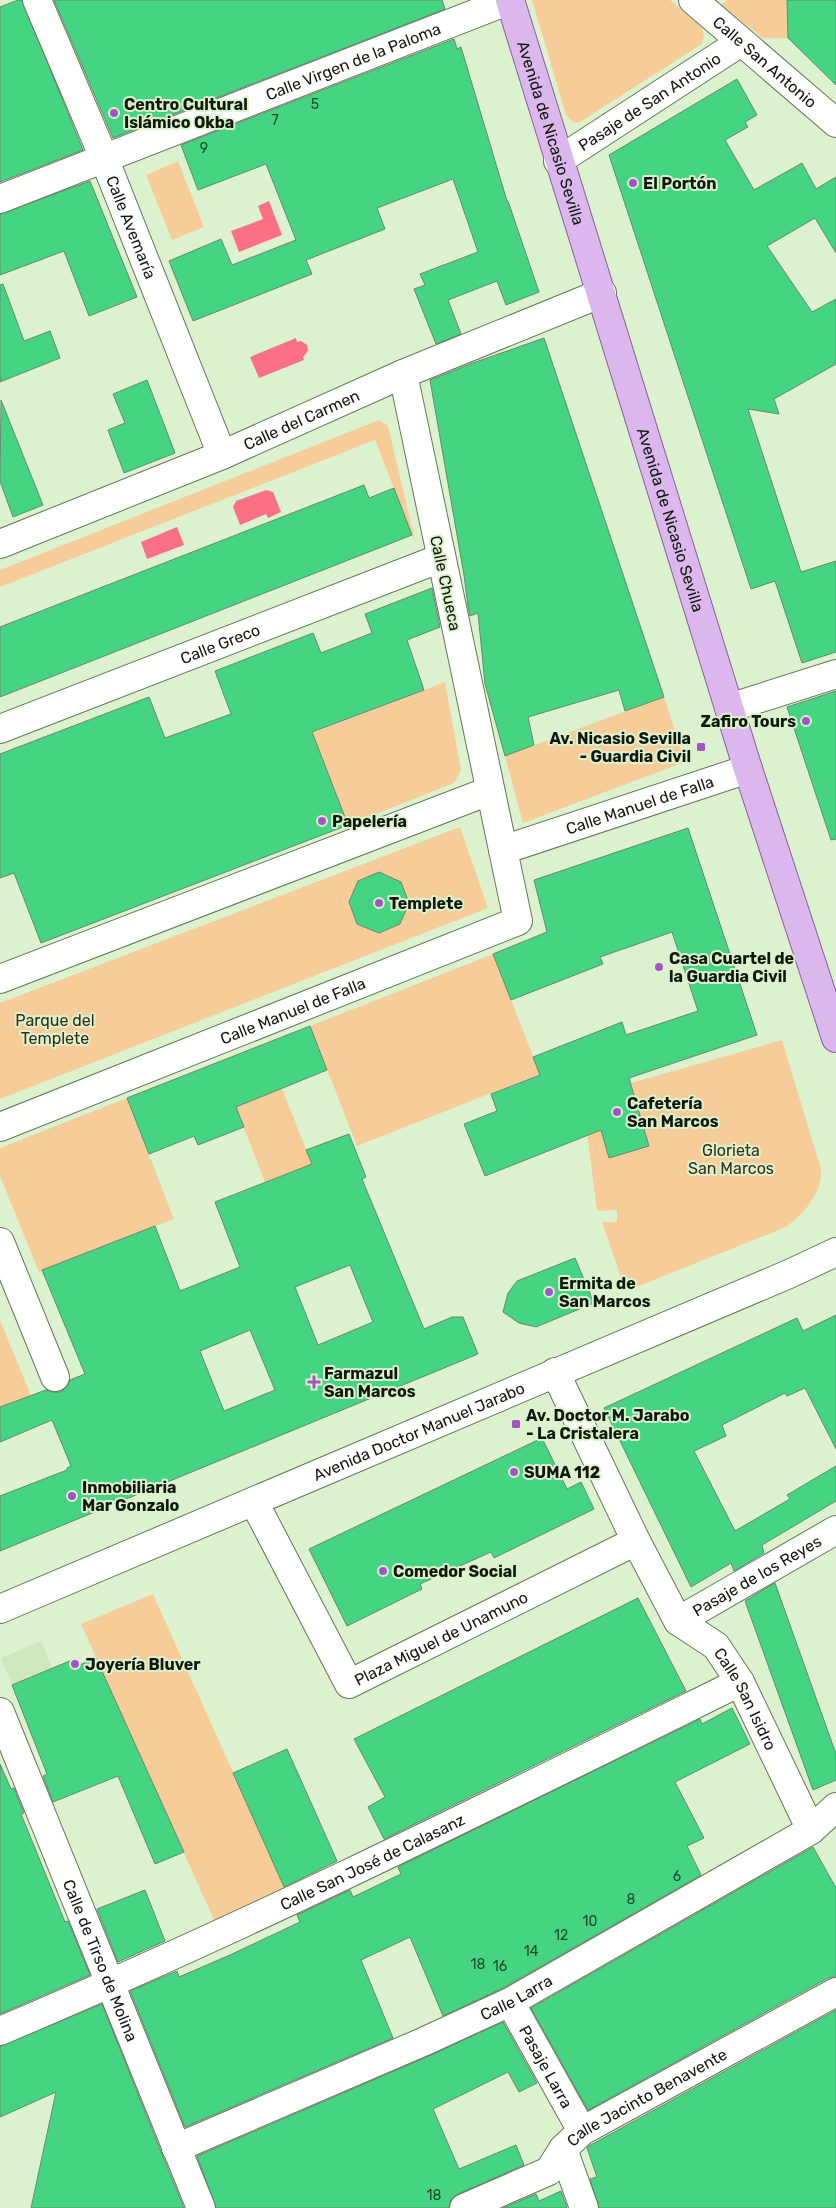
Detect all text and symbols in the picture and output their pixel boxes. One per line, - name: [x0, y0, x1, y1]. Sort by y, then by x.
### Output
- street label: Calle San Antonio: [709, 13, 820, 112]
- street label: Calle Virgen de la Paloma: [263, 19, 443, 104]
- street label: Avenida de Nicasio Sevilla: [513, 38, 588, 227]
- street label: Pasaje de San Antonio: [575, 49, 724, 155]
- place label: Centro Cultural Islámico Okba: [124, 95, 248, 132]
- house number: 5: [311, 96, 319, 113]
- marker: Centro Cultural Islámico Okba: [108, 107, 120, 119]
- house number: 7: [271, 112, 279, 129]
- house number: 9: [200, 140, 208, 157]
- street label: Calle Avemaría: [102, 173, 160, 282]
- place label: El Portón: [643, 174, 717, 193]
- marker: El Portón: [627, 177, 639, 189]
- street label: Calle del Carmen: [241, 386, 362, 454]
- street label: Avenida de Nicasio Sevilla: [633, 425, 708, 614]
- street label: Calle Chueca: [426, 534, 465, 632]
- street label: Calle Greco: [178, 620, 263, 668]
- place label: Zafiro Tours: [701, 712, 796, 731]
- marker: Zafiro Tours: [800, 715, 812, 727]
- place label: Av. Nicasio Sevilla - Guardia Civil: [549, 729, 691, 766]
- marker: Av. Nicasio Sevilla - Guardia Civil: [695, 741, 707, 753]
- street label: Calle Manuel de Falla: [563, 772, 716, 839]
- place label: Papelería: [332, 812, 407, 831]
- marker: Papelería: [316, 815, 328, 827]
- place label: Templete: [389, 894, 463, 913]
- marker: Templete: [373, 897, 385, 909]
- place label: Casa Cuartel de la Guardia Civil: [669, 949, 794, 986]
- marker: Casa Cuartel de la Guardia Civil: [653, 961, 665, 973]
- street label: Calle Manuel de Falla: [218, 974, 368, 1048]
- park label: Parque del Templete: [15, 1011, 95, 1048]
- place label: Cafetería San Marcos: [627, 1094, 719, 1131]
- marker: Cafetería San Marcos: [611, 1106, 623, 1118]
- park label: Glorieta San Marcos: [688, 1141, 774, 1178]
- place label: Ermita de San Marcos: [559, 1274, 651, 1311]
- marker: Ermita de San Marcos: [543, 1286, 555, 1298]
- place label: Farmazul San Marcos: [324, 1364, 416, 1401]
- marker: Farmazul San Marcos: [308, 1376, 320, 1388]
- street label: Avenida Doctor Manuel Jarabo: [310, 1378, 528, 1485]
- place label: Av. Doctor M. Jarabo - La Cristalera: [526, 1406, 690, 1443]
- marker: Av. Doctor M. Jarabo - La Cristalera: [510, 1418, 522, 1430]
- place label: SUMA 112: [524, 1463, 600, 1482]
- marker: SUMA 112: [508, 1466, 520, 1478]
- place label: Inmobiliaria Mar Gonzalo: [82, 1478, 179, 1515]
- marker: Inmobiliaria Mar Gonzalo: [66, 1490, 78, 1502]
- street label: Pasaje de los Reyes: [689, 1531, 825, 1621]
- place label: Comedor Social: [393, 1562, 517, 1581]
- marker: Comedor Social: [377, 1565, 389, 1577]
- street label: Plaza Miguel de Unamuno: [351, 1587, 531, 1690]
- street label: Calle San Isidro: [710, 1644, 780, 1753]
- place label: Joyería Bluver: [85, 1655, 201, 1674]
- marker: Joyería Bluver: [69, 1658, 81, 1670]
- street label: Calle San José de Calasanz: [277, 1810, 468, 1914]
- house number: 6: [673, 1868, 681, 1885]
- street label: Calle de Tirso de Molina: [59, 1877, 142, 2044]
- house number: 8: [627, 1891, 636, 1908]
- house number: 10: [583, 1913, 598, 1930]
- house number: 12: [554, 1927, 568, 1944]
- house number: 14: [524, 1943, 539, 1960]
- house number: 18: [471, 1956, 486, 1973]
- house number: 16: [493, 1958, 507, 1975]
- street label: Calle Larra: [477, 1971, 556, 2024]
- street label: Pasaje Larra: [515, 2022, 576, 2112]
- street label: Calle Jacinto Benavente: [563, 2045, 730, 2150]
- house number: 18: [427, 2187, 442, 2204]

